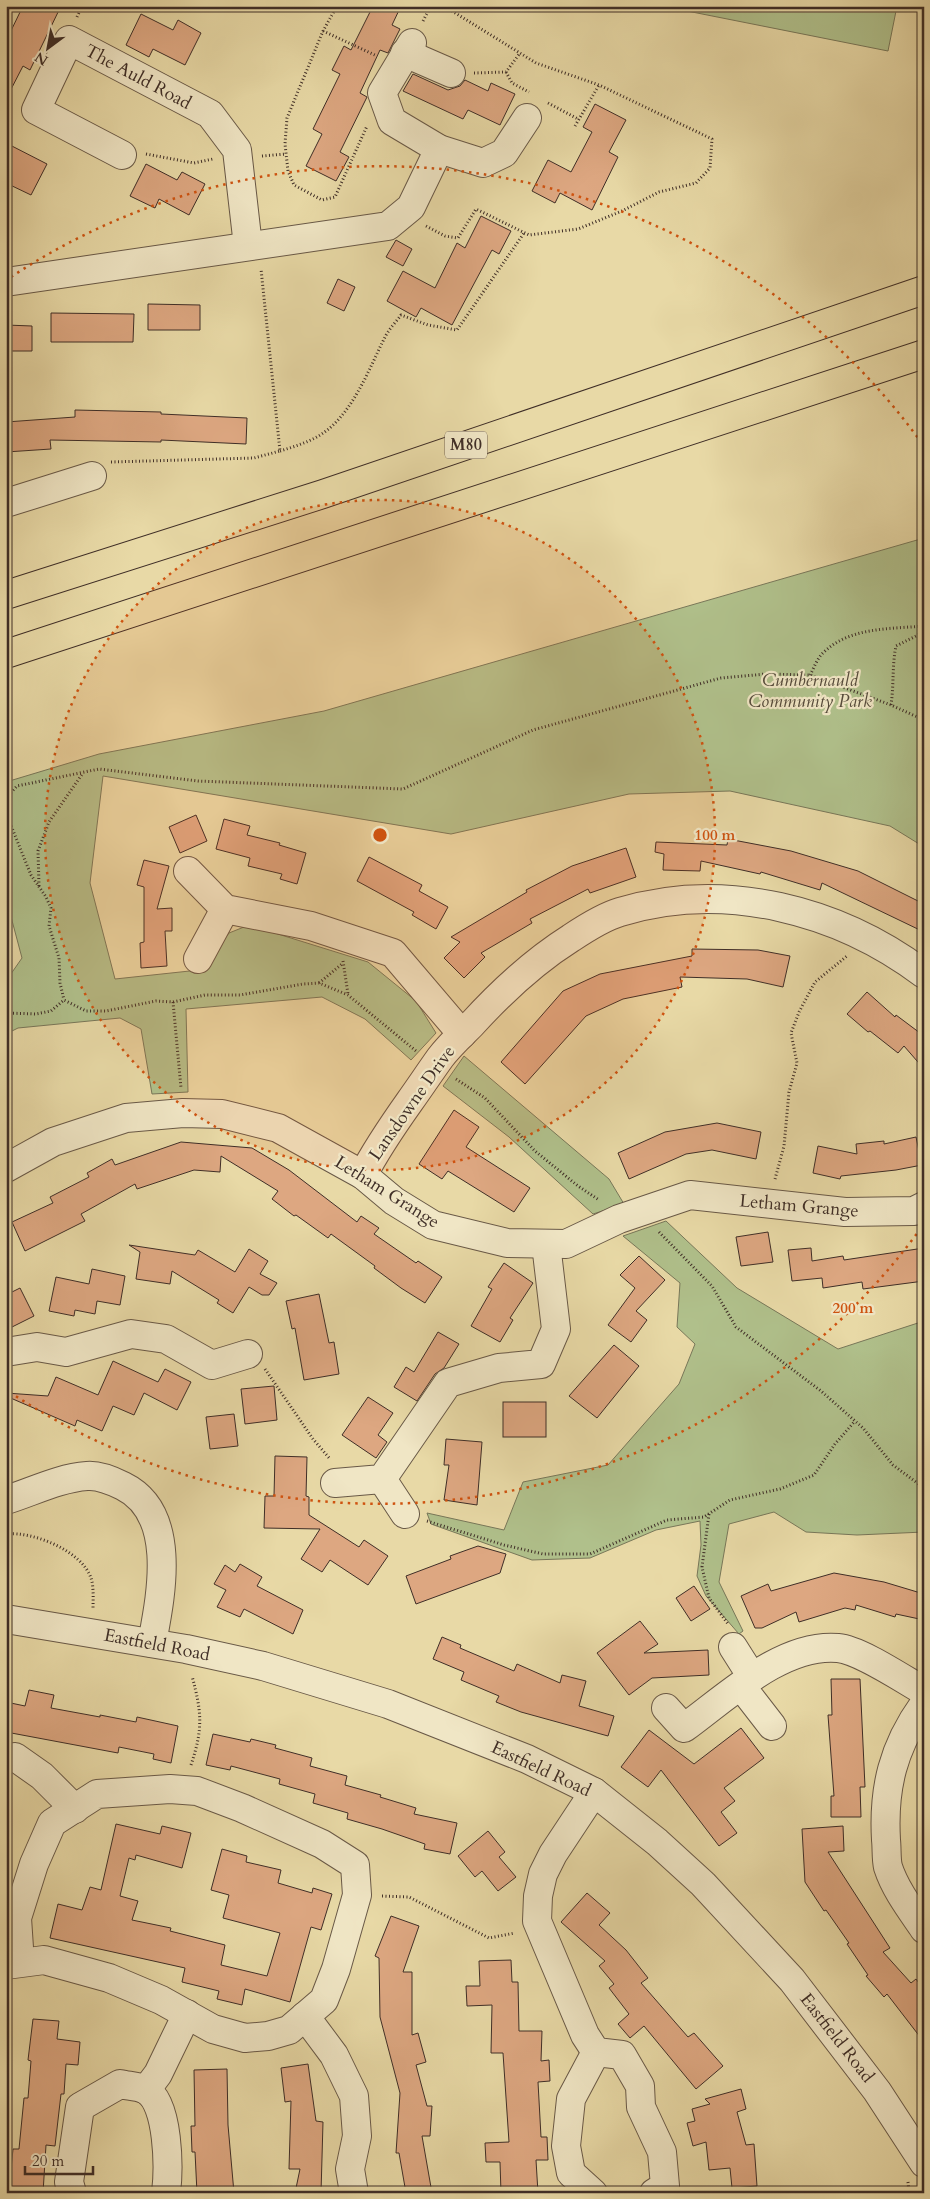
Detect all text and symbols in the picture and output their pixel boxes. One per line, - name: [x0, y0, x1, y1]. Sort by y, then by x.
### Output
- north arrow: [22, 22, 72, 72]
- street label: The Auld Road: [80, 38, 196, 116]
- text: N: [31, 47, 52, 70]
- road number: M80: [445, 432, 487, 458]
- park label: Cumbernauld Community Park: [748, 668, 872, 714]
- text: 100 m: [695, 825, 736, 845]
- centre of rings: [371, 826, 389, 844]
- street label: Lansdowne Drive: [363, 1040, 461, 1166]
- street label: Letham Grange: [330, 1150, 444, 1234]
- street label: Letham Grange: [738, 1188, 860, 1224]
- text: 200 m: [833, 1298, 874, 1318]
- street label: Eastfield Road: [102, 1622, 213, 1668]
- street label: Eastfield Road: [487, 1735, 595, 1803]
- street label: Eastfield Road: [794, 1988, 880, 2088]
- scale bar: [25, 2144, 92, 2176]
- text: 20 m: [32, 2151, 64, 2171]

